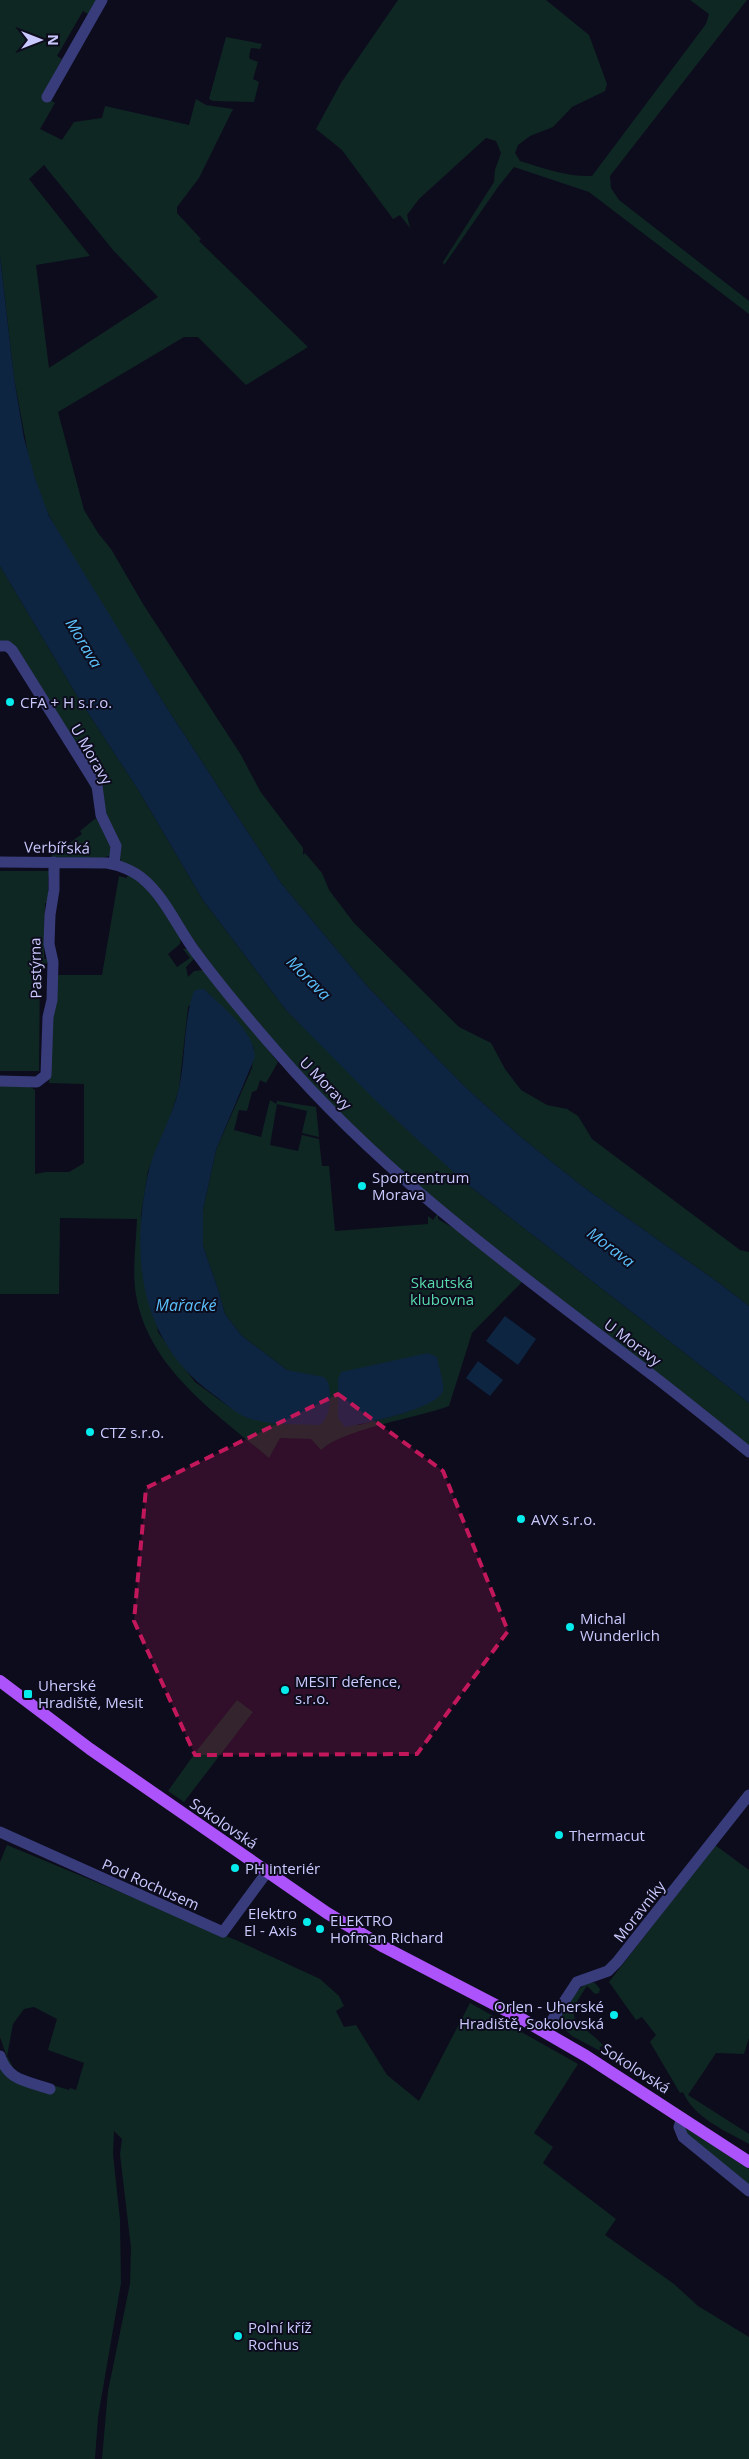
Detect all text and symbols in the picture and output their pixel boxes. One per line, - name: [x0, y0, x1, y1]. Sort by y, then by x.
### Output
- north arrow: [15, 15, 65, 65]
- text: N: [44, 34, 63, 46]
- water label: Morava: [61, 614, 107, 672]
- place label: CFA + H s.r.o.: [20, 692, 112, 712]
- marker: CFA + H s.r.o.: [4, 696, 16, 708]
- street label: U Moravy: [67, 720, 118, 788]
- street label: Verbířská: [24, 836, 90, 858]
- street label: Pastýrna: [24, 937, 46, 999]
- water label: Morava: [282, 951, 336, 1005]
- street label: U Moravy: [296, 1052, 357, 1114]
- place label: Sportcentrum Morava: [372, 1167, 469, 1204]
- marker: Sportcentrum Morava: [356, 1180, 368, 1192]
- water label: Morava: [583, 1222, 639, 1272]
- park label: Skautská klubovna: [410, 1272, 474, 1309]
- water label: Mařacké: [156, 1294, 216, 1316]
- street label: U Moravy: [600, 1314, 666, 1370]
- place label: CTZ s.r.o.: [100, 1422, 164, 1442]
- marker: CTZ s.r.o.: [84, 1426, 96, 1438]
- place label: AVX s.r.o.: [531, 1509, 596, 1529]
- marker: AVX s.r.o.: [515, 1513, 527, 1525]
- place label: Michal Wunderlich: [580, 1608, 660, 1645]
- marker: Michal Wunderlich: [564, 1621, 576, 1633]
- place label: MESIT defence, s.r.o.: [295, 1671, 401, 1708]
- place label: Uherské Hradiště, Mesit: [38, 1675, 143, 1712]
- marker: MESIT defence, s.r.o.: [279, 1684, 291, 1696]
- marker: Uherské Hradiště, Mesit: [22, 1688, 34, 1700]
- street label: Sokolovská: [186, 1793, 262, 1853]
- place label: Thermacut: [569, 1825, 645, 1845]
- marker: Thermacut: [553, 1829, 565, 1841]
- street label: Pod Rochusem: [99, 1854, 203, 1914]
- place label: PH interiér: [245, 1858, 320, 1878]
- marker: PH interiér: [229, 1862, 241, 1874]
- street label: Moravníky: [609, 1876, 670, 1946]
- place label: Elektro El - Axis: [244, 1903, 297, 1940]
- place label: ELEKTRO Hofman Richard: [330, 1910, 444, 1947]
- marker: Elektro El - Axis: [301, 1916, 313, 1928]
- marker: ELEKTRO Hofman Richard: [314, 1923, 326, 1935]
- place label: Orlen - Uherské Hradiště, Sokolovská: [459, 1996, 604, 2033]
- marker: Orlen - Uherské Hradiště, Sokolovská: [608, 2009, 620, 2021]
- street label: Sokolovská: [598, 2038, 674, 2098]
- place label: Polní kříž Rochus: [248, 2317, 312, 2354]
- marker: Polní kříž Rochus: [232, 2330, 244, 2342]

